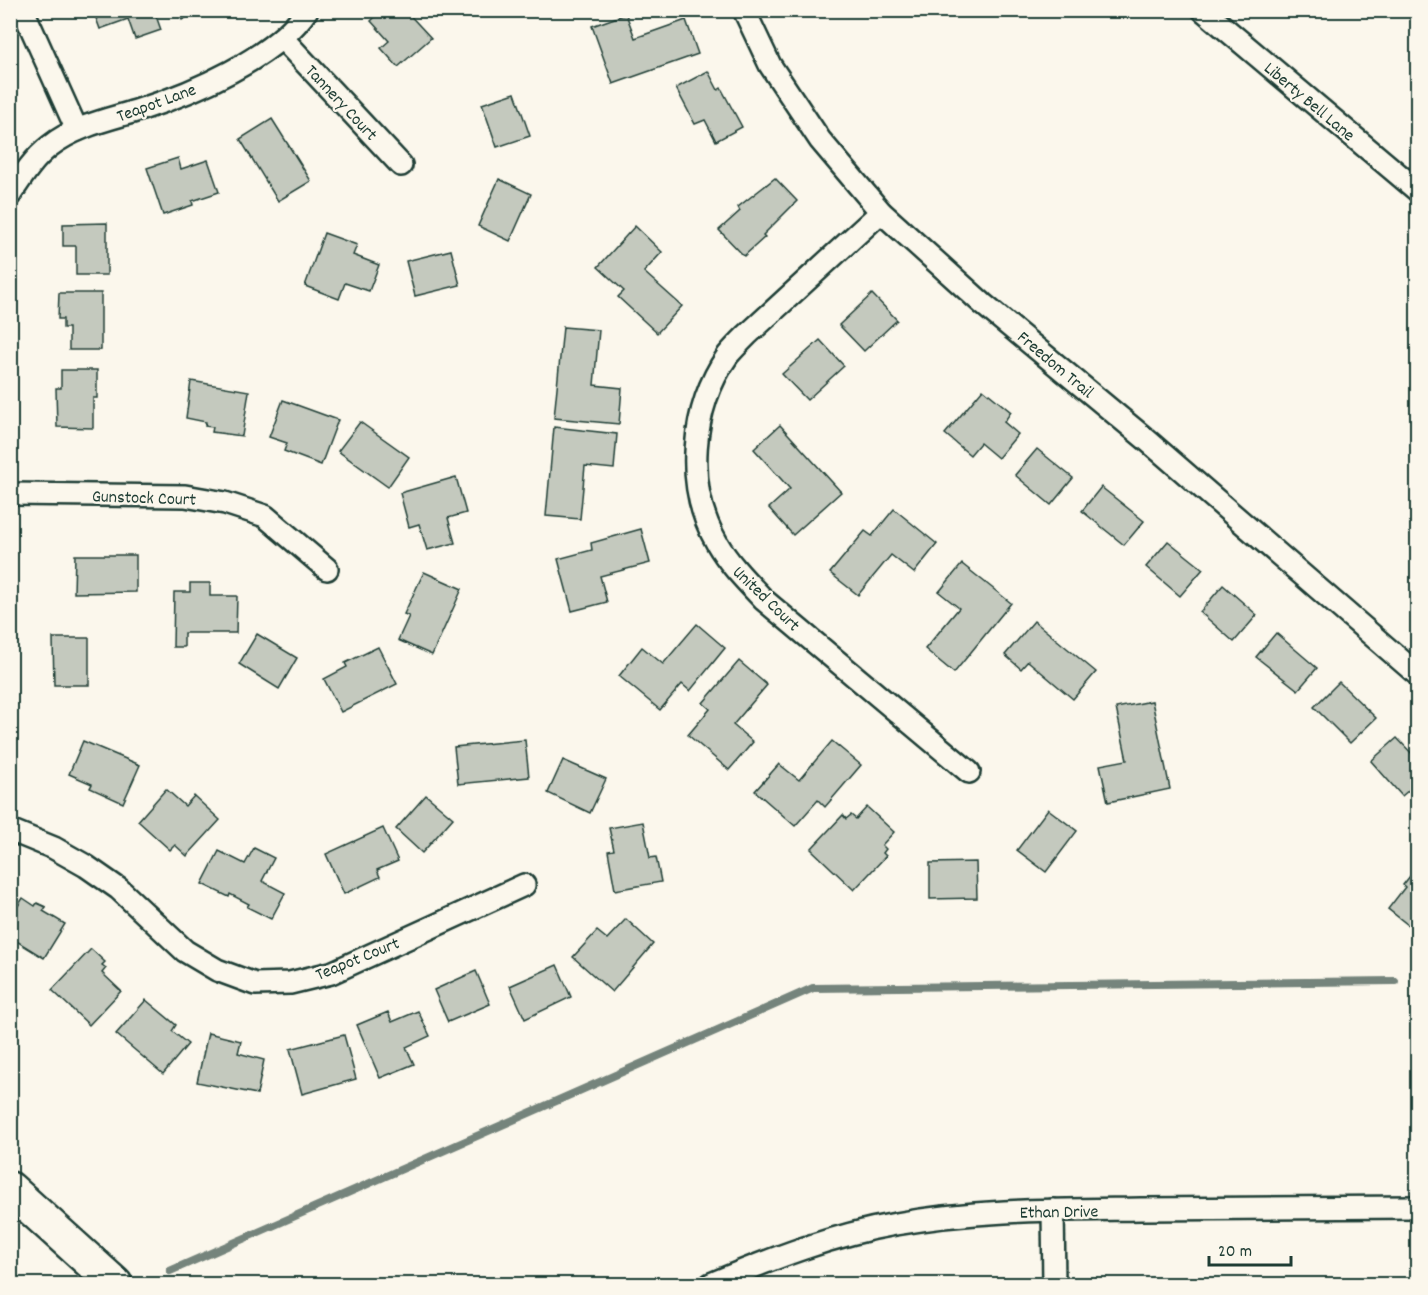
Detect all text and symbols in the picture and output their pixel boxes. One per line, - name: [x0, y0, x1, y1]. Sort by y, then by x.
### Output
- street label: Liberty Bell Lane: [1257, 57, 1359, 149]
- street label: Tannery Court: [298, 60, 382, 148]
- street label: Teapot Lane: [114, 78, 200, 130]
- street label: Freedom Trail: [1011, 326, 1099, 406]
- street label: Gunstock Court: [91, 485, 197, 514]
- street label: United Court: [726, 561, 805, 639]
- street label: Teapot Court: [312, 932, 404, 989]
- street label: Ethan Drive: [1020, 1200, 1099, 1227]
- scale bar: [1209, 1229, 1292, 1267]
- text: 20 m: [1218, 1240, 1252, 1265]

